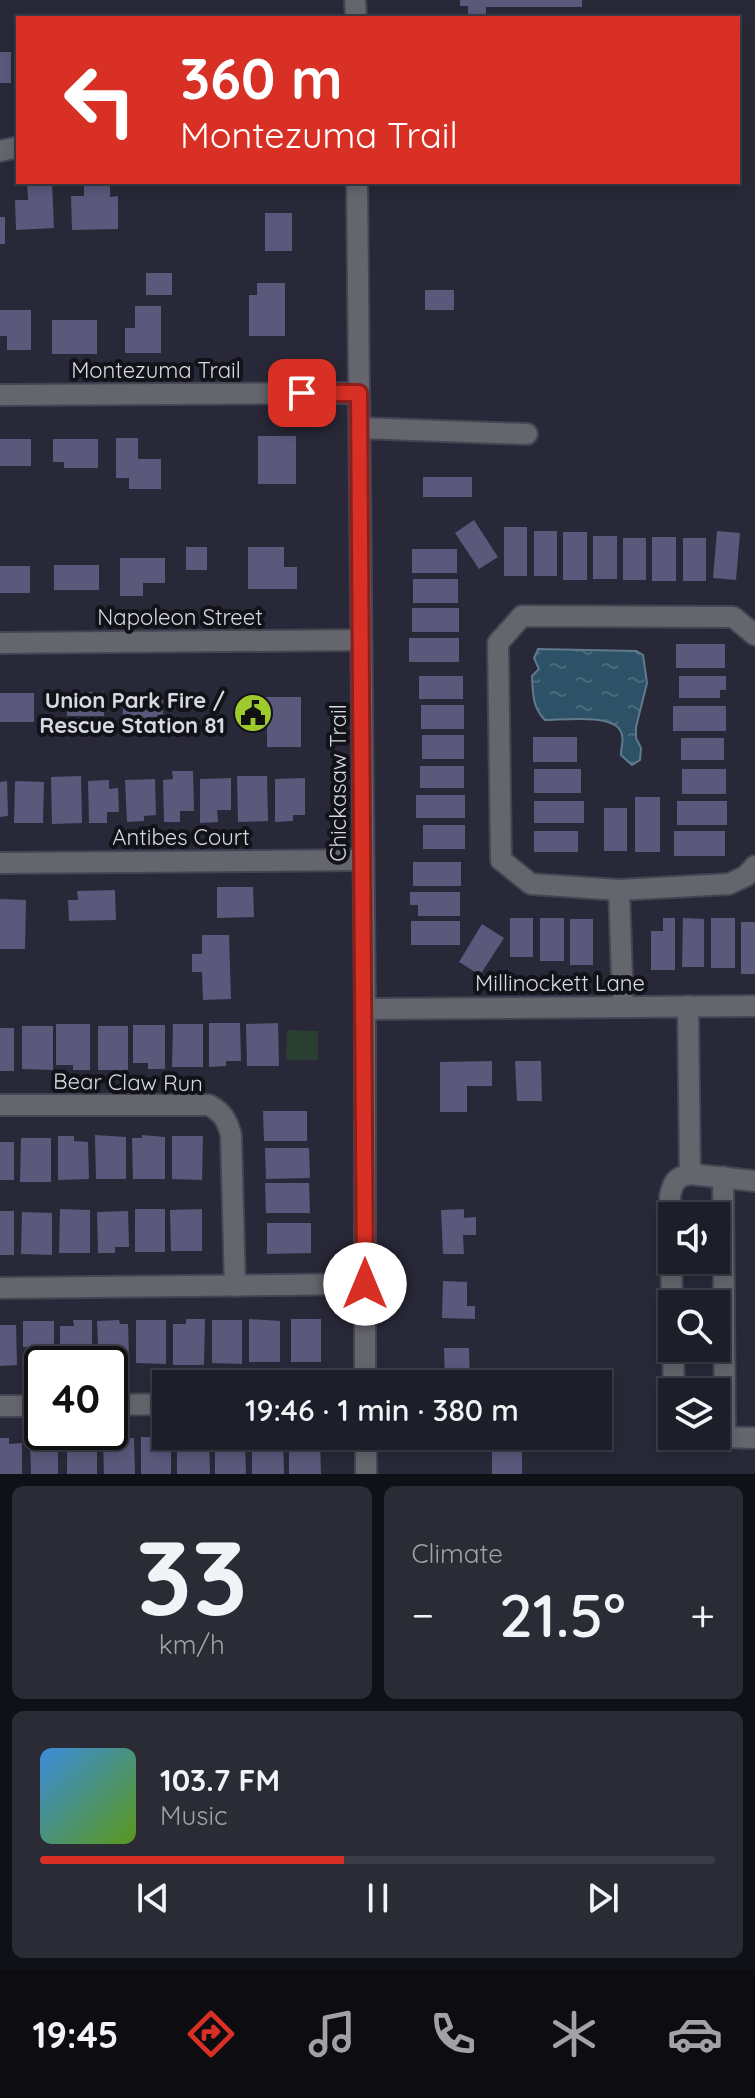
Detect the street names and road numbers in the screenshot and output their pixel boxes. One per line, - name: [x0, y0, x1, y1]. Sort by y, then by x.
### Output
- street label: Montezuma Trail: [71, 356, 241, 384]
- street label: Napoleon Street: [97, 603, 263, 631]
- street label: Chickasaw Trail: [324, 704, 352, 862]
- street label: Antibes Court: [112, 823, 250, 851]
- street label: Millinockett Lane: [475, 969, 645, 997]
- street label: Bear Claw Run: [53, 1067, 203, 1097]

